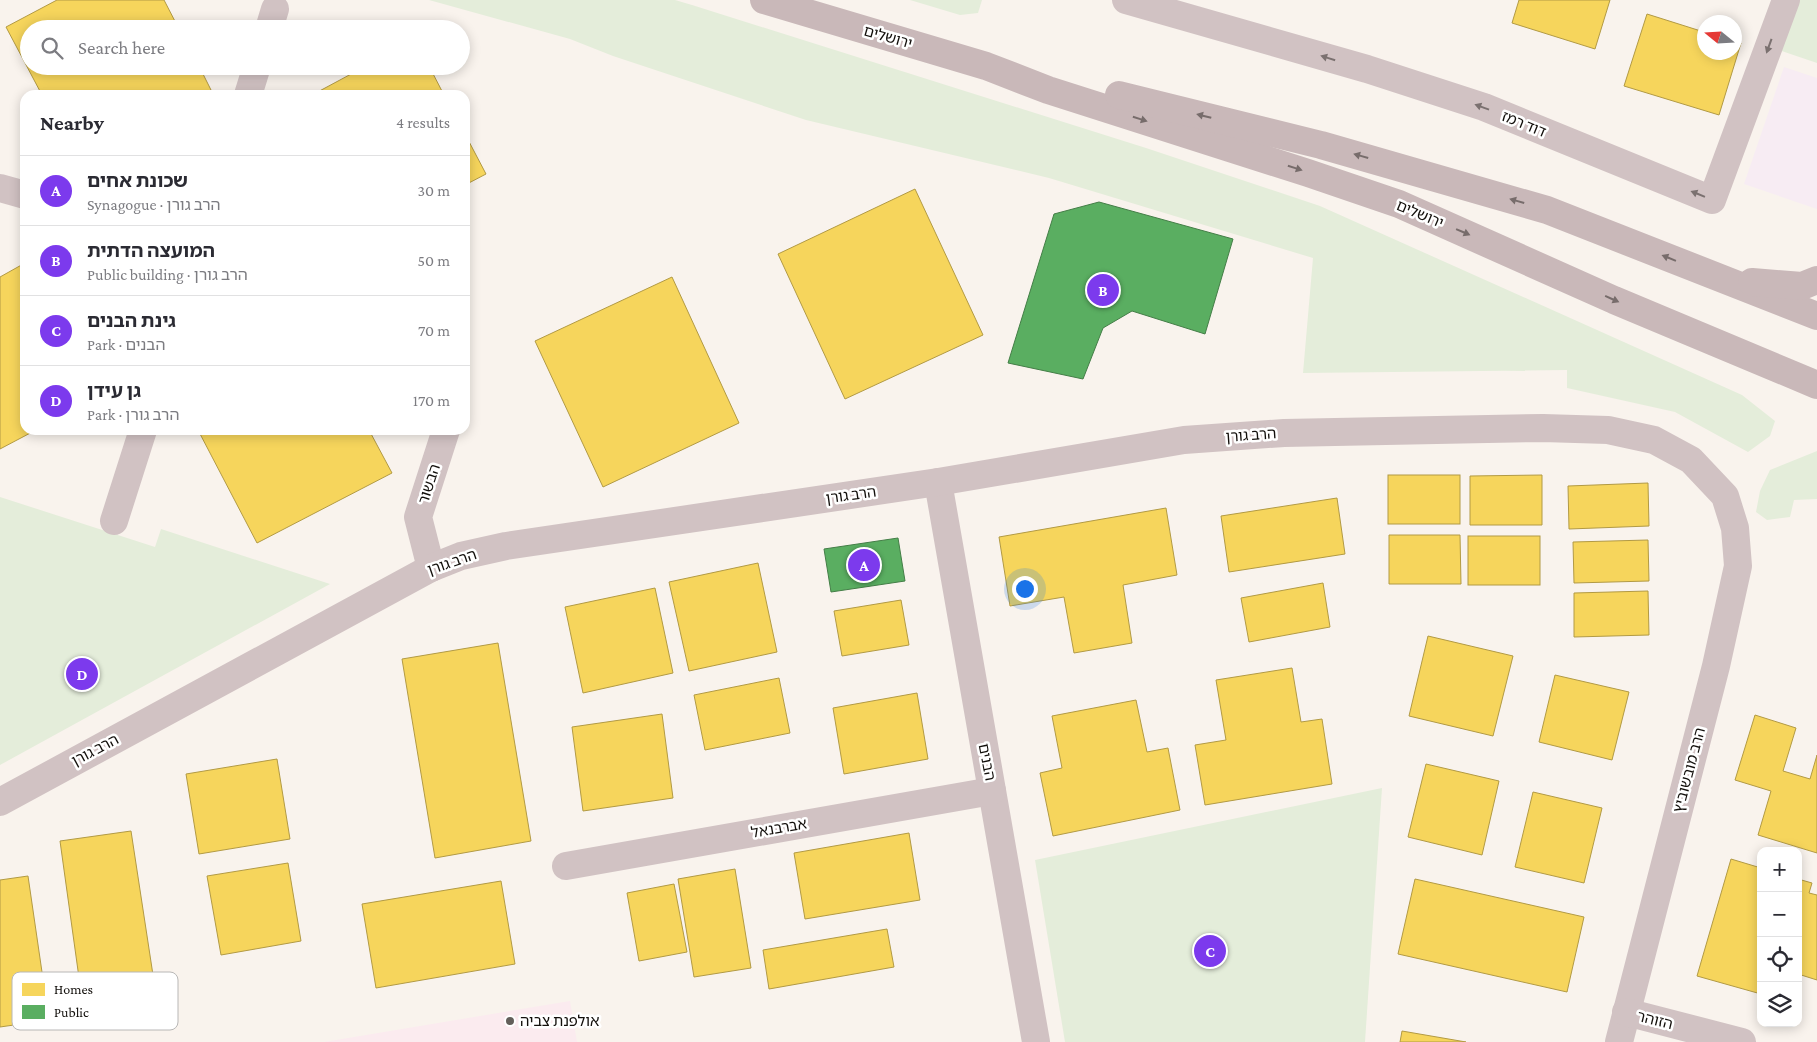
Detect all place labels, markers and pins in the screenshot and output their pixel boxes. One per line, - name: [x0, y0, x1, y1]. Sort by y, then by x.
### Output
- pin: B: [1087, 271, 1119, 309]
- pin: A: [848, 546, 880, 584]
- pin: D: [66, 655, 98, 693]
- pin: C: [1194, 932, 1226, 970]
- place label: אולפנת צביה: [520, 1013, 599, 1029]
- marker: אולפנת צביה: [504, 1015, 516, 1027]

